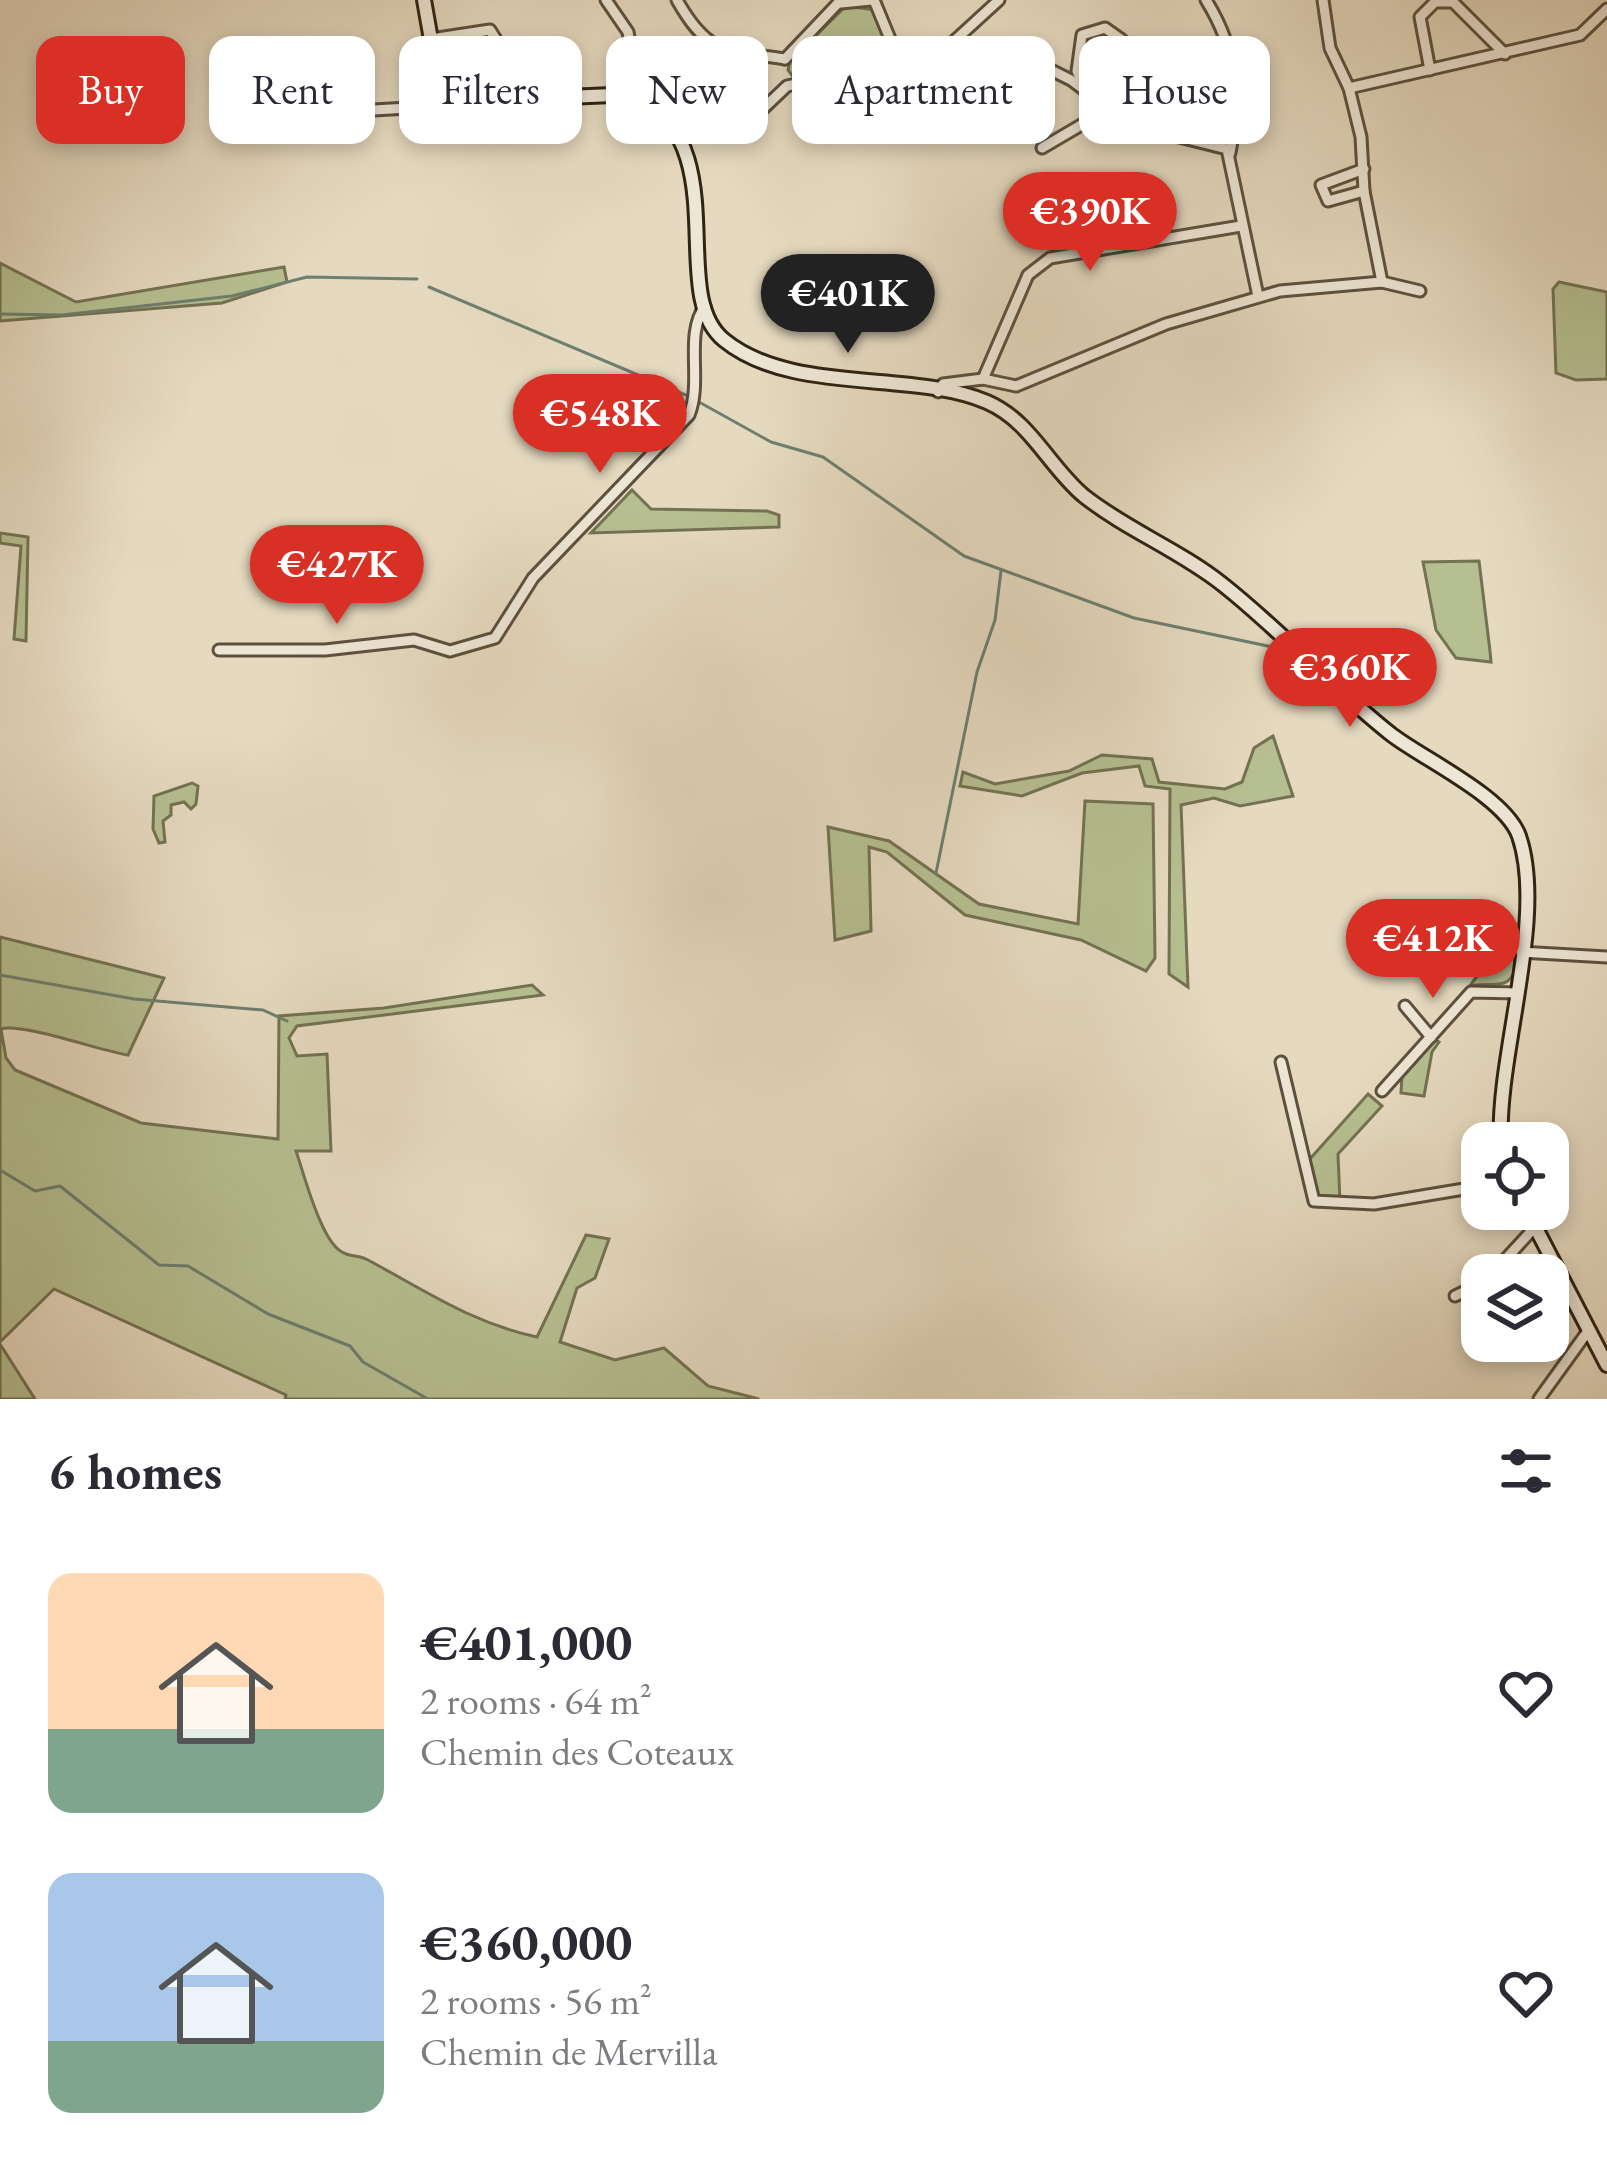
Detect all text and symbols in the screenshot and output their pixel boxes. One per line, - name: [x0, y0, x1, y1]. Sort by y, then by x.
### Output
- chip: Buy: [36, 36, 185, 144]
- chip: Rent: [209, 36, 375, 144]
- chip: Filters: [399, 36, 582, 144]
- chip: New: [606, 36, 768, 144]
- chip: Apartment: [792, 36, 1055, 144]
- chip: House: [1079, 36, 1270, 144]
- pin: €390K: [1006, 172, 1174, 274]
- text: €390K: [1030, 185, 1150, 236]
- pin: €401K: [764, 254, 932, 356]
- text: €401K: [788, 267, 908, 318]
- pin: €548K: [516, 374, 684, 476]
- text: €548K: [540, 387, 660, 438]
- pin: €427K: [253, 525, 421, 627]
- text: €427K: [277, 538, 397, 589]
- pin: €360K: [1266, 628, 1434, 730]
- text: €360K: [1290, 641, 1410, 692]
- pin: €412K: [1349, 899, 1517, 1001]
- text: €412K: [1373, 912, 1493, 963]
- map controls: [1461, 1122, 1569, 1362]
- button: locate: [1461, 1122, 1569, 1230]
- button: layers: [1461, 1254, 1569, 1362]
- text: 6 homes: [48, 1438, 222, 1504]
- icon: filters: [1493, 1438, 1559, 1504]
- text: €401,000: [420, 1609, 632, 1675]
- icon: home: [144, 1621, 288, 1765]
- icon: heart: [1493, 1660, 1559, 1726]
- text: 2 rooms · 64 m²: [420, 1675, 652, 1726]
- text: Chemin des Coteaux: [420, 1726, 734, 1777]
- text: €360,000: [420, 1909, 632, 1975]
- icon: home: [144, 1921, 288, 2065]
- icon: heart: [1493, 1960, 1559, 2026]
- text: 2 rooms · 56 m²: [420, 1975, 652, 2026]
- text: Chemin de Mervilla: [420, 2026, 718, 2077]

